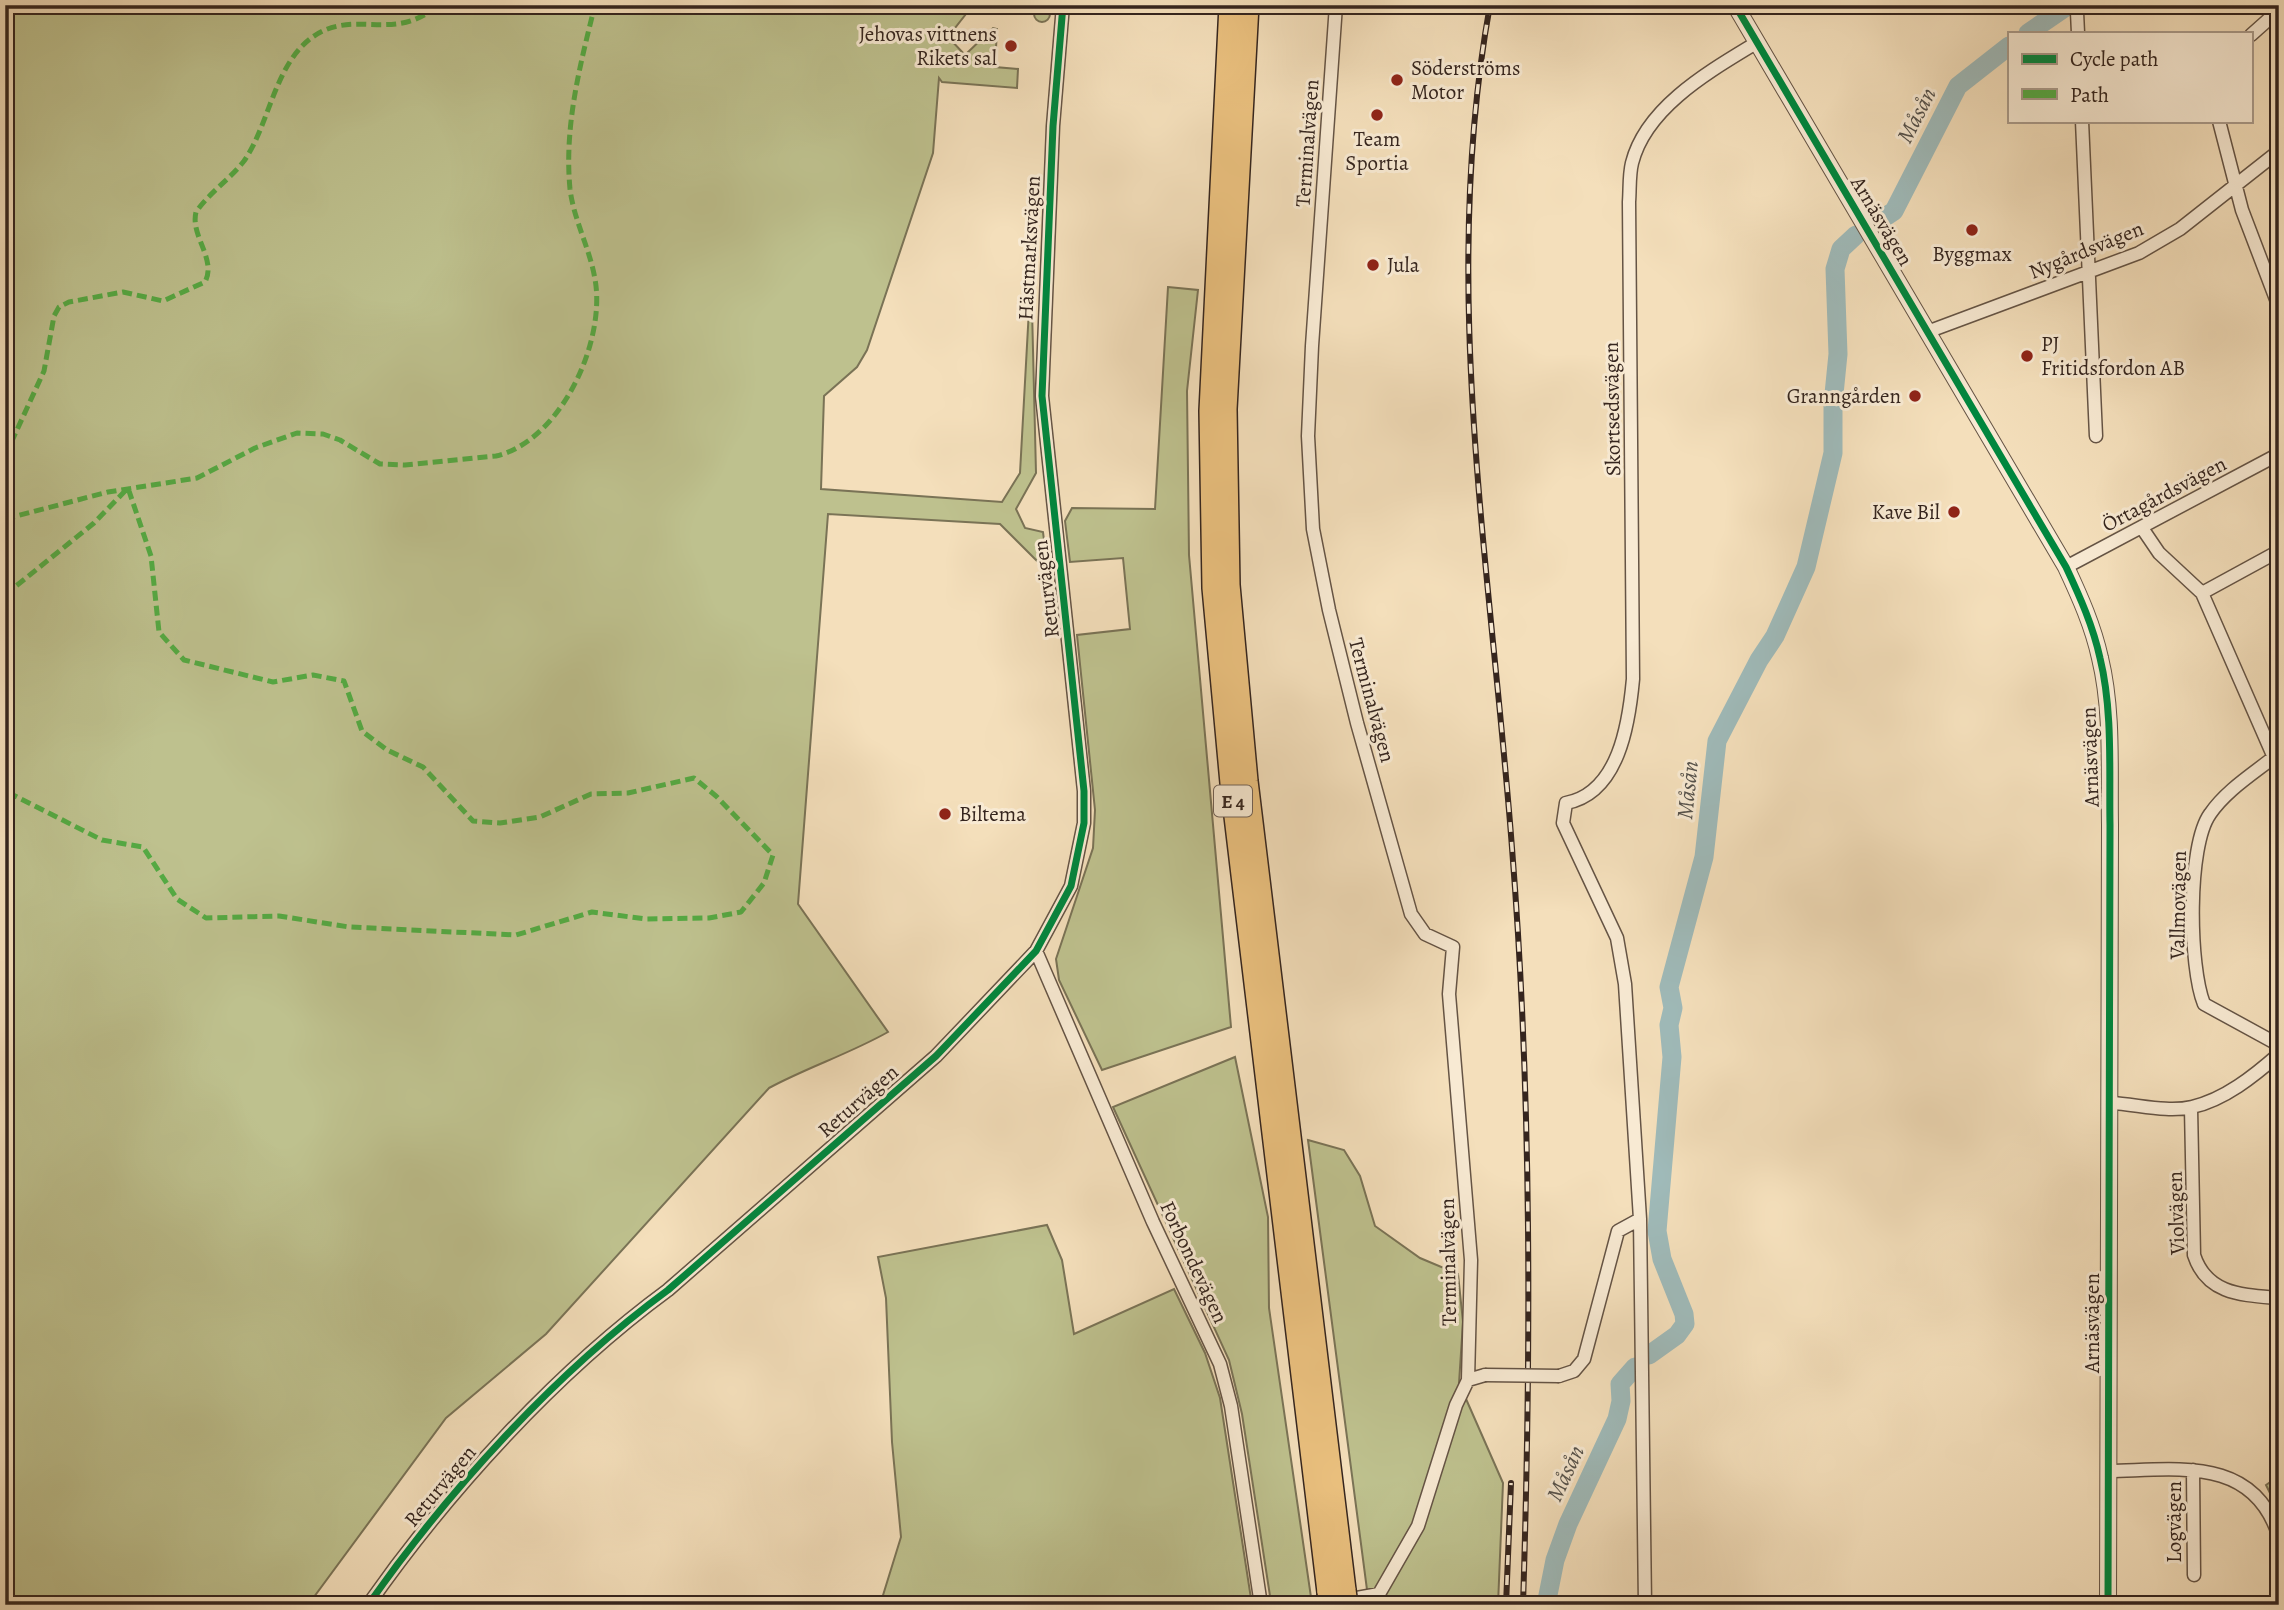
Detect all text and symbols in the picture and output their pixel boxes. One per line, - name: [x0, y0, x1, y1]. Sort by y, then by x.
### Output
- place label: Jehovas vittnens Rikets sal: [859, 20, 997, 72]
- legend: [2008, 32, 2252, 122]
- marker: Jehovas vittnens Rikets sal: [1003, 38, 1019, 54]
- text: Cycle path: [2070, 45, 2159, 73]
- place label: Söderströms Motor: [1411, 54, 1520, 106]
- marker: Söderströms Motor: [1389, 72, 1405, 88]
- street label: Terminalvägen: [1289, 78, 1325, 208]
- text: Path: [2070, 81, 2109, 109]
- water label: Måsån: [1889, 82, 1944, 148]
- marker: Team Sportia: [1369, 107, 1385, 123]
- place label: Team Sportia: [1345, 125, 1409, 177]
- street label: Arnäsvägen: [1844, 170, 1920, 271]
- street label: Hästmarksvägen: [1011, 175, 1047, 321]
- street label: Nygårdsvägen: [2025, 214, 2147, 286]
- marker: Byggmax: [1964, 222, 1980, 238]
- place label: Byggmax: [1932, 240, 2012, 268]
- place label: Jula: [1387, 251, 1420, 279]
- marker: Jula: [1365, 257, 1381, 273]
- place label: PJ Fritidsfordon AB: [2041, 330, 2185, 382]
- street label: Skortsedsvägen: [1597, 342, 1627, 476]
- marker: PJ Fritidsfordon AB: [2019, 348, 2035, 364]
- place label: Granngården: [1787, 382, 1901, 410]
- marker: Granngården: [1907, 388, 1923, 404]
- street label: Örtagårdsvägen: [2097, 449, 2231, 539]
- place label: Kave Bil: [1872, 498, 1940, 526]
- marker: Kave Bil: [1946, 504, 1962, 520]
- street label: Returvägen: [1026, 538, 1066, 640]
- street label: Terminalvägen: [1342, 635, 1402, 765]
- street label: Arnäsvägen: [2074, 707, 2106, 808]
- water label: Måsån: [1669, 759, 1706, 821]
- road number: E 4: [1214, 786, 1252, 816]
- place label: Biltema: [959, 800, 1026, 828]
- marker: Biltema: [937, 806, 953, 822]
- street label: Vallmovägen: [2163, 850, 2193, 961]
- street label: Returvägen: [812, 1058, 904, 1144]
- street label: Violvägen: [2161, 1171, 2191, 1256]
- street label: Forbondevägen: [1153, 1196, 1235, 1328]
- street label: Terminalvägen: [1433, 1198, 1463, 1326]
- street label: Arnäsvägen: [2078, 1273, 2106, 1374]
- street label: Returvägen: [398, 1439, 482, 1533]
- water label: Måsån: [1539, 1440, 1592, 1506]
- street label: Logvägen: [2160, 1481, 2188, 1563]

